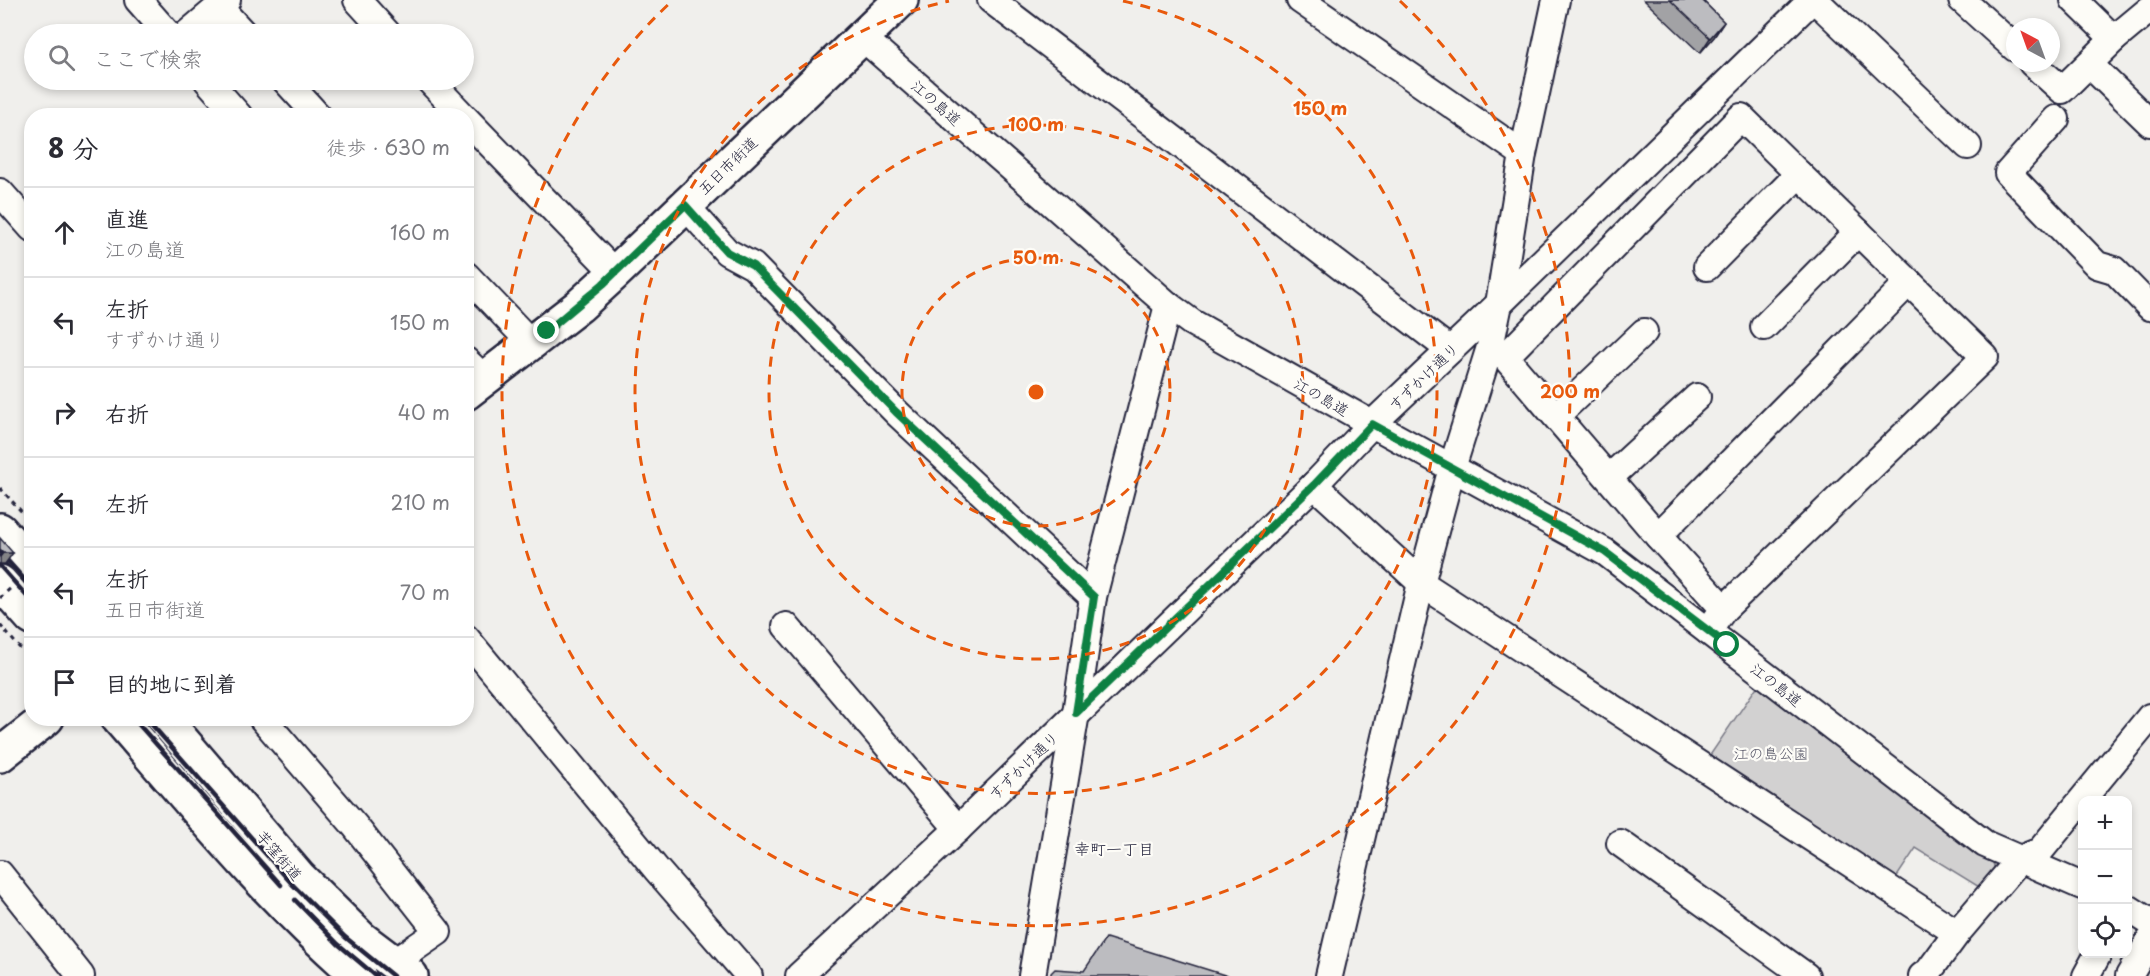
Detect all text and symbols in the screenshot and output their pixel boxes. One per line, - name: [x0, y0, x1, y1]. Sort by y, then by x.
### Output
- north arrow: [2006, 18, 2060, 72]
- search box: [24, 24, 474, 90]
- icon: search: [45, 41, 78, 74]
- text: ここで検索: [93, 41, 203, 74]
- street label: 江の島道: [907, 74, 967, 130]
- text: 150 m: [1293, 94, 1347, 121]
- text: 100 m: [1008, 110, 1064, 137]
- text: 8 分: [48, 128, 99, 167]
- street label: 五日市街道: [692, 131, 762, 199]
- text: 徒歩 · 630 m: [327, 132, 450, 162]
- text: 直進: [105, 201, 149, 234]
- icon: ahead: [48, 216, 81, 249]
- text: 160 m: [390, 217, 450, 247]
- text: 江の島道: [105, 234, 185, 264]
- text: 50 m: [1013, 243, 1059, 270]
- text: 左折: [105, 291, 149, 324]
- icon: left: [48, 306, 81, 339]
- text: 150 m: [390, 307, 450, 337]
- route end: [533, 317, 559, 343]
- text: すずかけ通り: [105, 324, 225, 354]
- street label: すずかけ通り: [1383, 336, 1463, 416]
- street label: 江の島道: [1290, 371, 1354, 421]
- text: 200 m: [1540, 377, 1600, 404]
- centre of rings: [1026, 382, 1046, 402]
- icon: right: [48, 396, 81, 429]
- text: 右折: [105, 396, 149, 429]
- text: 40 m: [398, 397, 450, 427]
- icon: left: [48, 486, 81, 519]
- text: 左折: [105, 486, 149, 519]
- text: 210 m: [391, 487, 450, 517]
- text: 左折: [105, 561, 149, 594]
- icon: left: [48, 576, 81, 609]
- text: 70 m: [400, 577, 450, 607]
- text: 五日市街道: [105, 594, 205, 624]
- route start: [1713, 631, 1739, 657]
- street label: 江の島道: [1746, 656, 1808, 712]
- icon: arrive: [48, 666, 81, 699]
- text: 目的地に到着: [105, 666, 237, 699]
- street label: すずかけ通り: [983, 725, 1063, 805]
- park label: 江の島公園: [1733, 741, 1809, 764]
- map controls: [2078, 796, 2132, 958]
- button: +: [2078, 796, 2132, 850]
- street label: 芋窪街道: [252, 825, 308, 885]
- district label: 幸町一丁目: [1074, 836, 1154, 860]
- button: −: [2078, 850, 2132, 904]
- button: locate: [2078, 904, 2132, 958]

